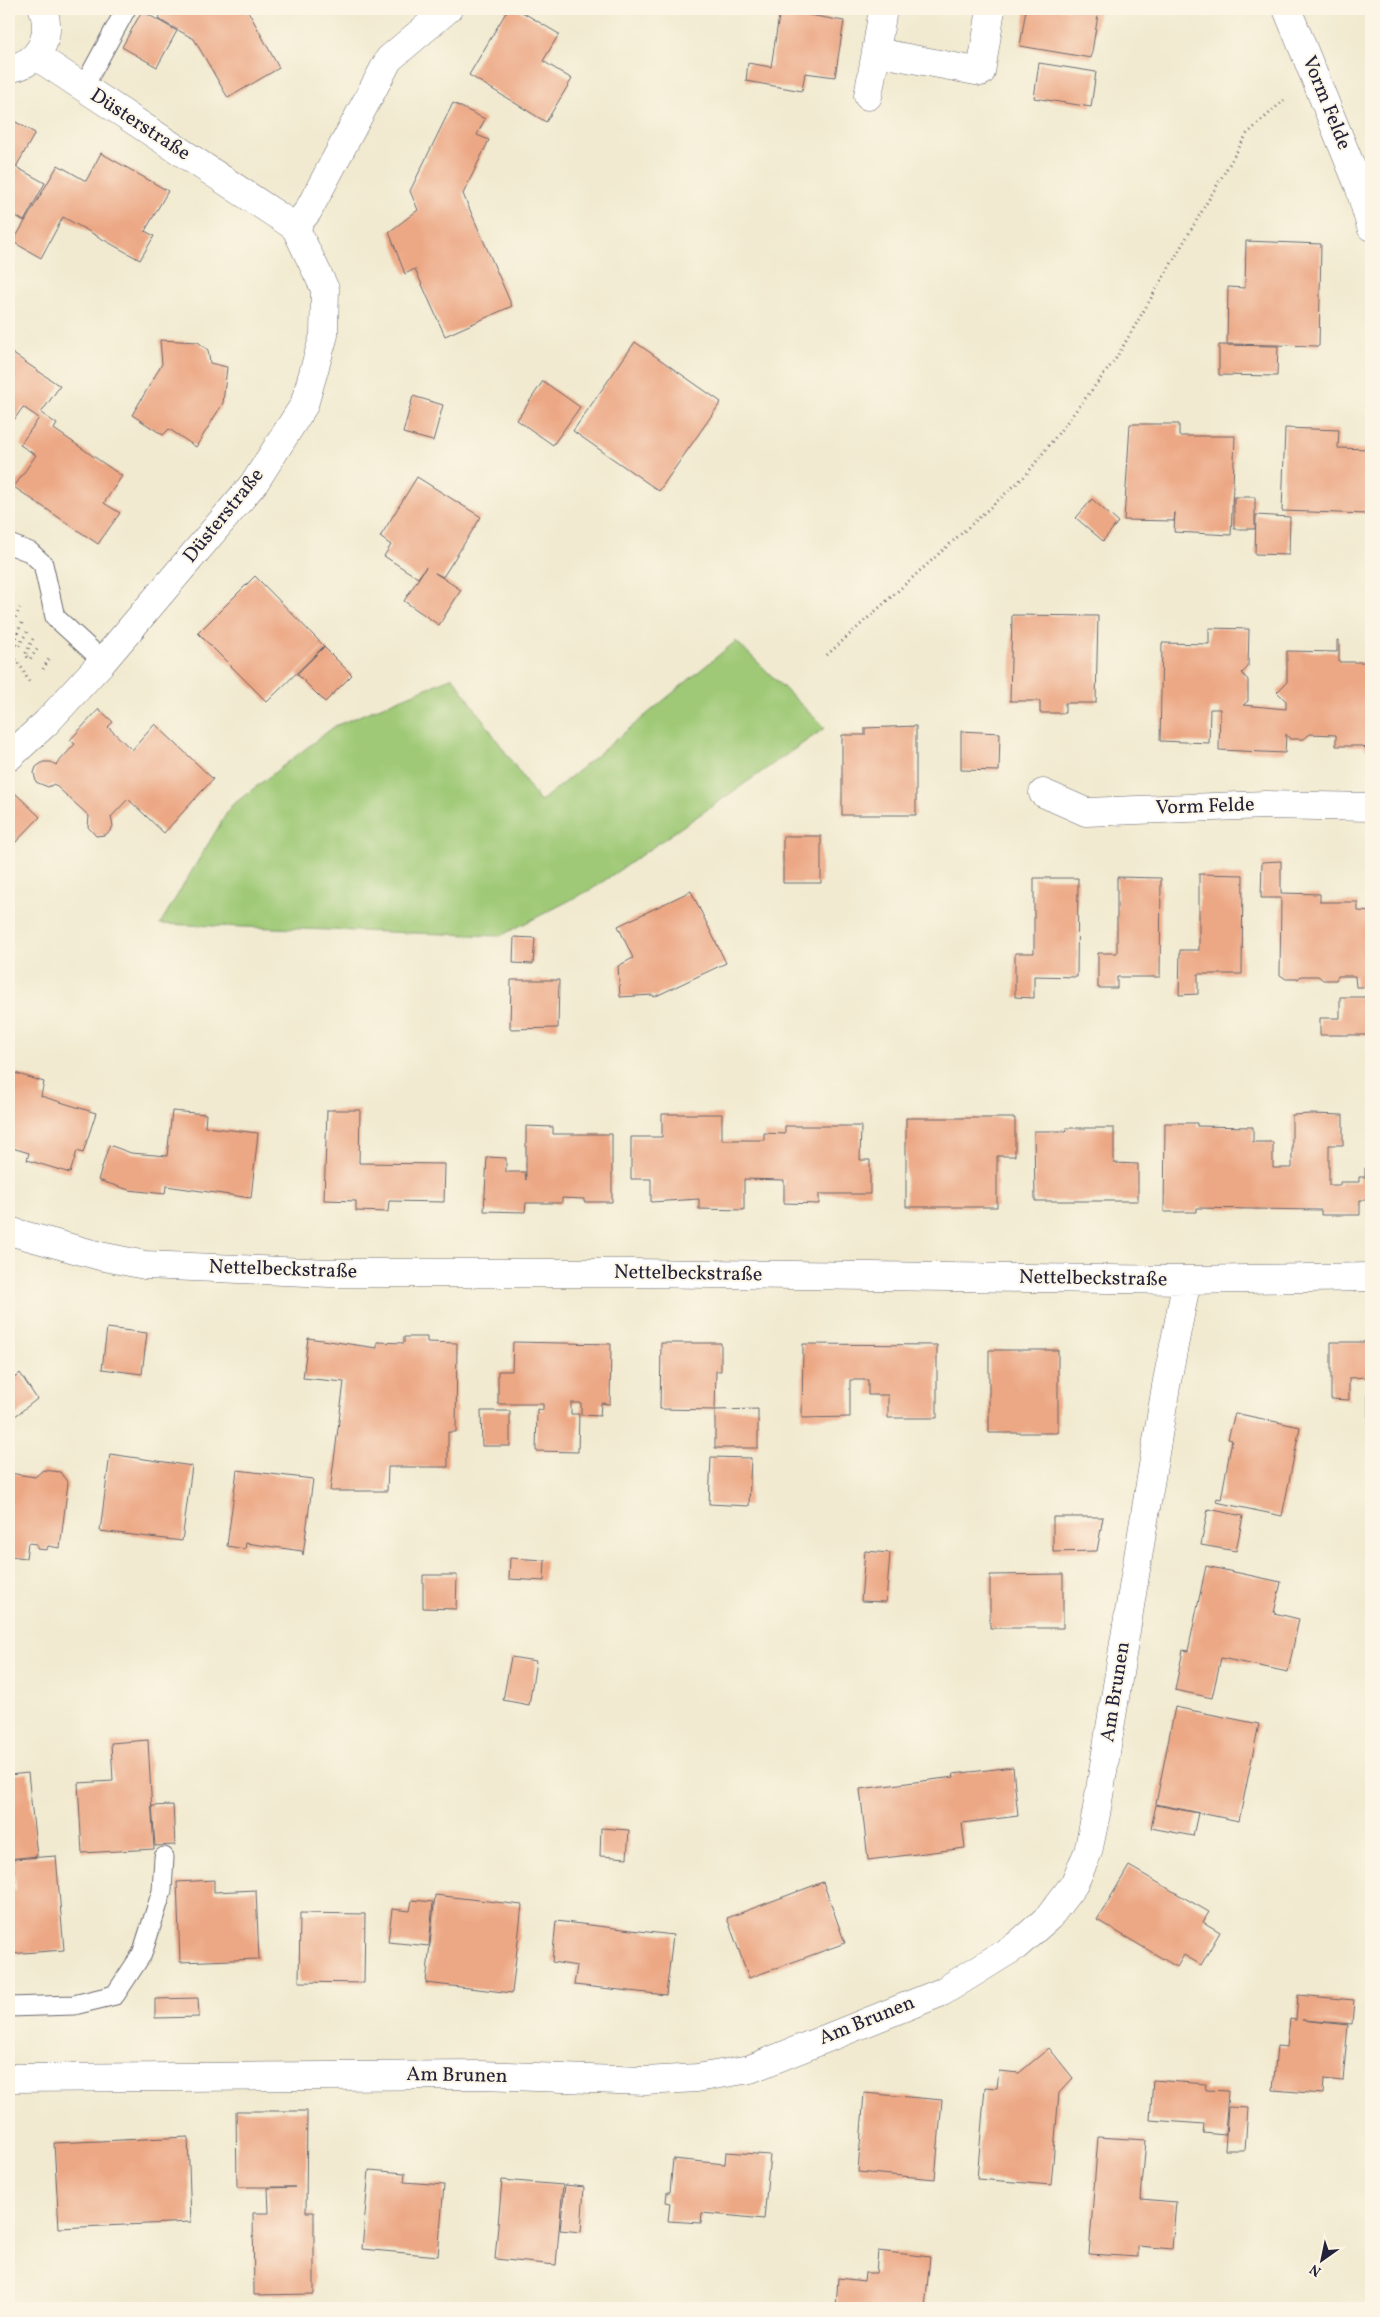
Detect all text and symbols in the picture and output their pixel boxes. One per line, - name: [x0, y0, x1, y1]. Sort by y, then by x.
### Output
- street label: Vorm Felde: [1294, 52, 1358, 154]
- street label: Düsterstraße: [84, 82, 196, 168]
- street label: Düsterstraße: [177, 463, 271, 569]
- street label: Vorm Felde: [1155, 791, 1255, 823]
- street label: Nettelbeckstraße: [208, 1253, 358, 1287]
- street label: Nettelbeckstraße: [613, 1259, 763, 1289]
- street label: Nettelbeckstraße: [1018, 1264, 1168, 1294]
- street label: Am Brunen: [1094, 1640, 1138, 1744]
- street label: Am Brunen: [815, 1989, 919, 2053]
- street label: Am Brunen: [406, 2061, 508, 2091]
- north arrow: [1298, 2234, 1348, 2284]
- text: N: [1306, 2259, 1325, 2280]

